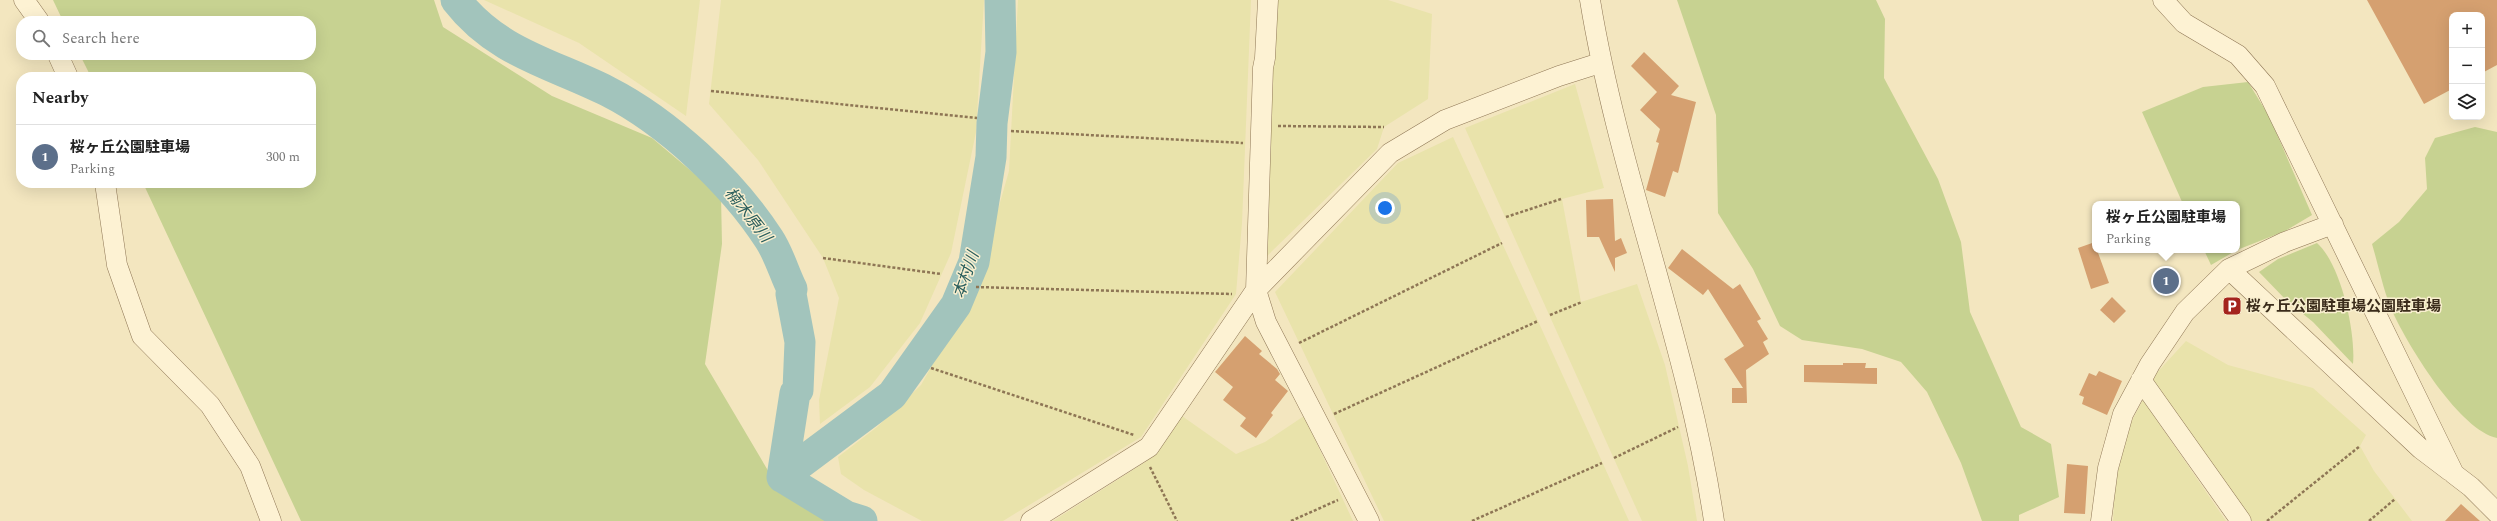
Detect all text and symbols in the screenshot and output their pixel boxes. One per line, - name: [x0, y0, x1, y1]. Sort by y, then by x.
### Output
- map controls: [2449, 12, 2485, 120]
- button: +: [2449, 12, 2485, 48]
- search box: [16, 16, 316, 60]
- icon: search: [30, 27, 52, 49]
- text: Search here: [62, 27, 140, 50]
- button: −: [2449, 48, 2485, 84]
- button: layers: [2449, 84, 2485, 120]
- text: Nearby: [32, 85, 88, 111]
- text: 桜ヶ丘公園駐車場: [70, 136, 190, 159]
- text: 1: [41, 147, 49, 167]
- text: 300 m: [266, 147, 300, 167]
- text: Parking: [70, 159, 115, 179]
- water label: 楠木原川: [719, 182, 778, 249]
- your location: [1375, 198, 1395, 218]
- popup: [2092, 201, 2240, 253]
- text: 桜ヶ丘公園駐車場: [2106, 206, 2226, 229]
- text: Parking: [2106, 229, 2151, 249]
- water label: 本村川: [947, 247, 986, 302]
- pin: 1: [2153, 266, 2179, 296]
- parking icon: 桜ヶ丘公園駐車場公園駐車場: [2221, 295, 2243, 317]
- place label: 桜ヶ丘公園駐車場公園駐車場: [2246, 295, 2441, 318]

